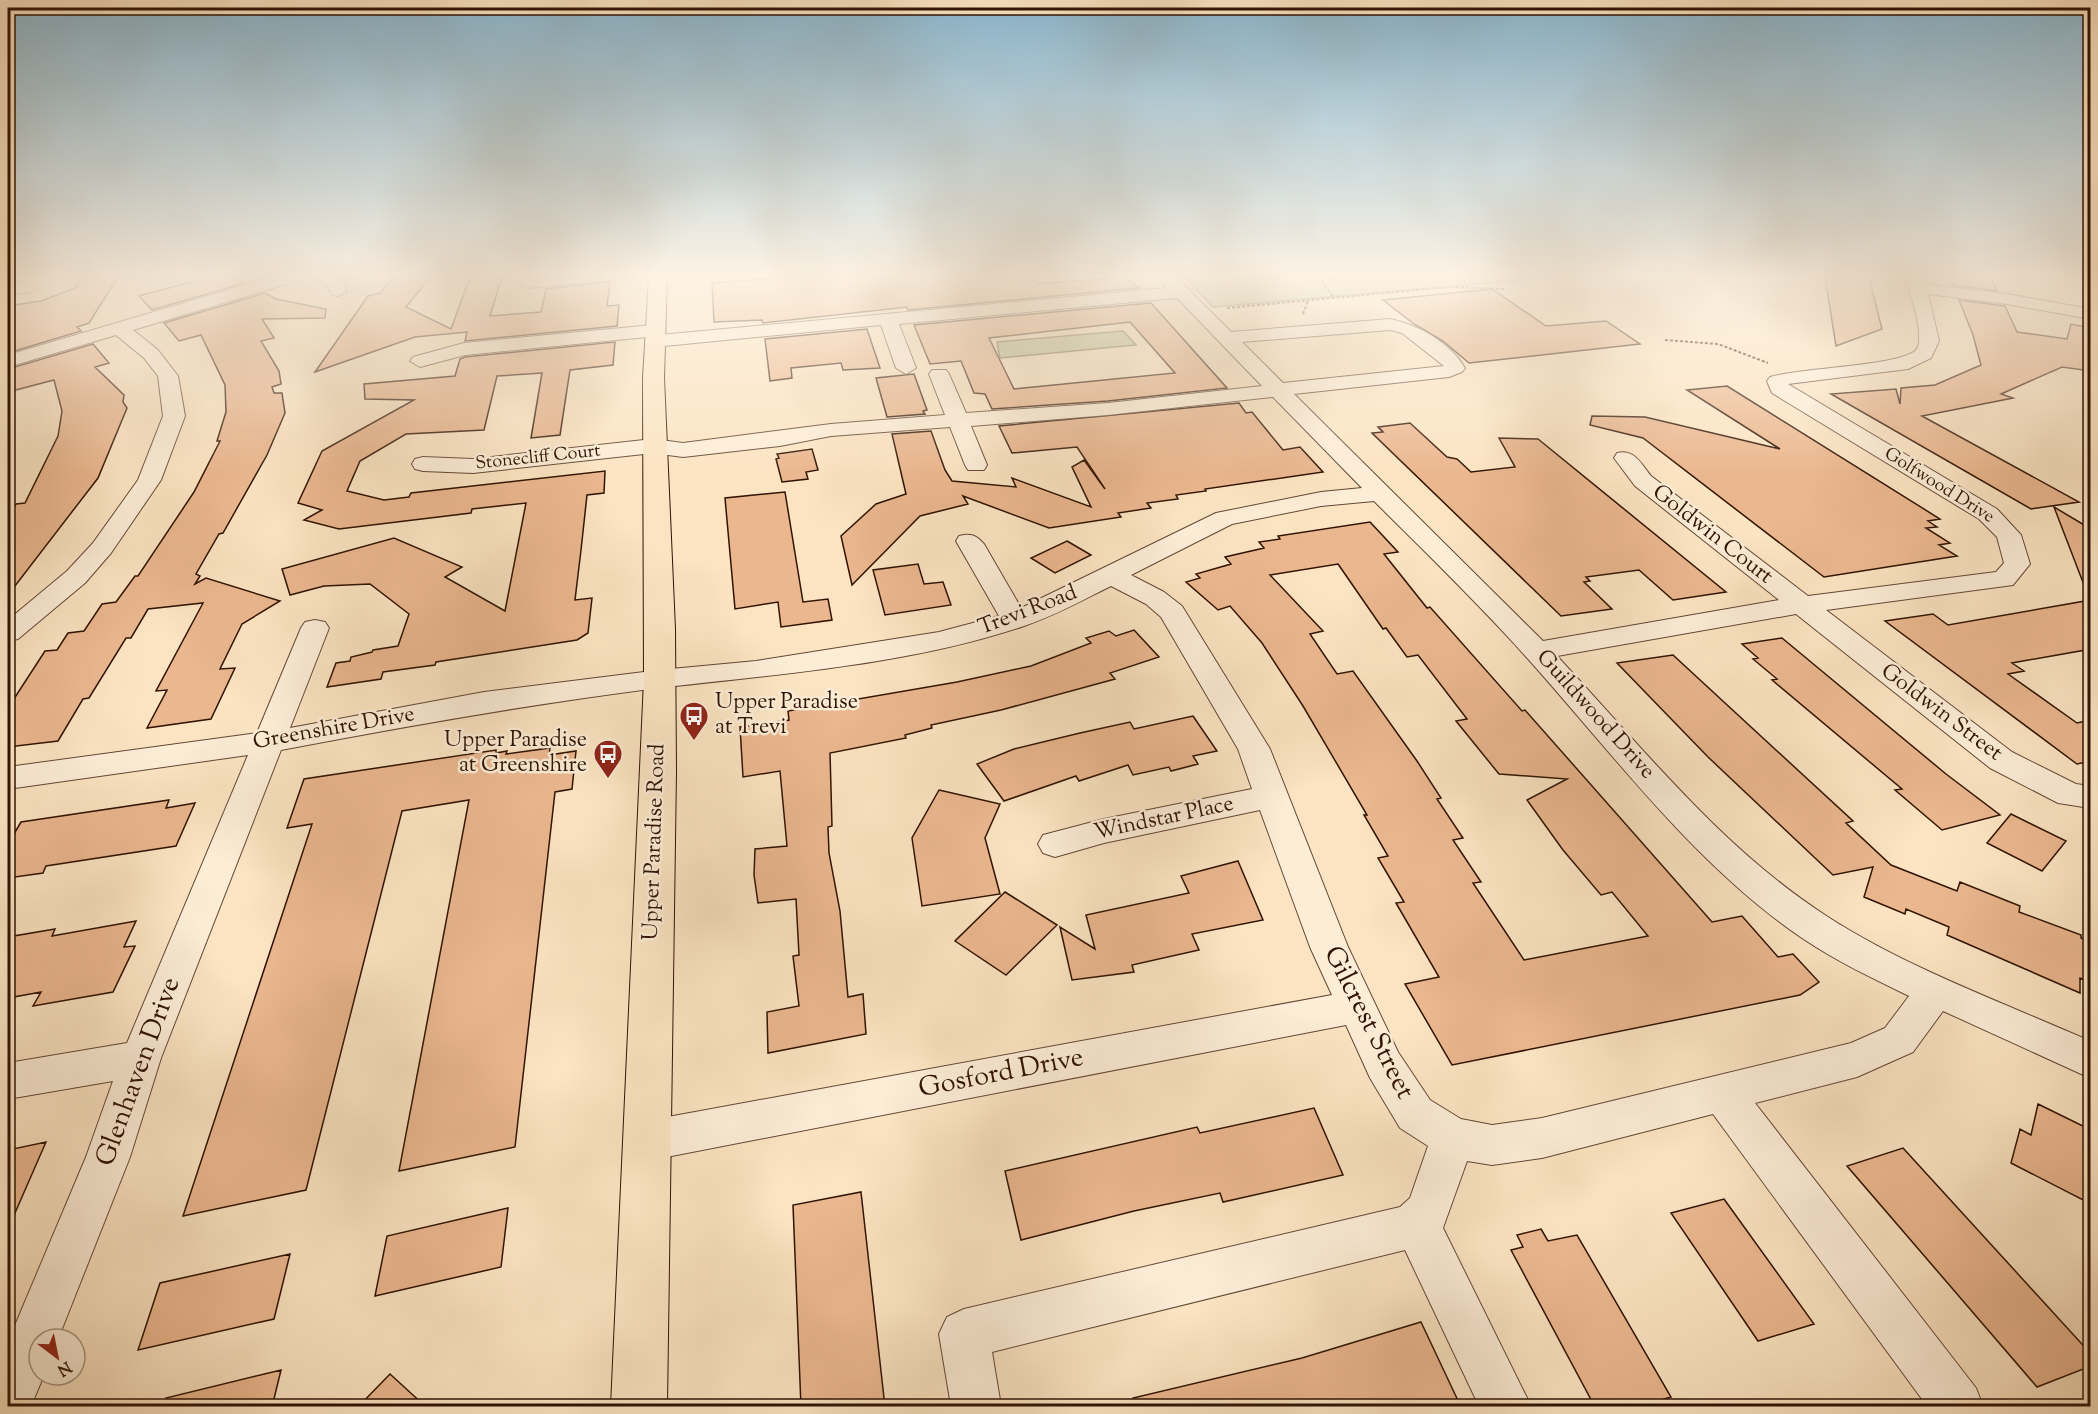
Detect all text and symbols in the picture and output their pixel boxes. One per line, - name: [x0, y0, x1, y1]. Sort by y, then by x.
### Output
- street label: Stonecliff Court: [474, 439, 602, 477]
- street label: Golfwood Drive: [1879, 442, 1999, 530]
- street label: Goldwin Court: [1645, 477, 1780, 593]
- street label: Trevi Road: [974, 577, 1082, 645]
- street label: Guildwood Drive: [1528, 643, 1662, 787]
- street label: Goldwin Street: [1873, 657, 2009, 770]
- place label: Upper Paradise at Trevi: [715, 687, 858, 744]
- street label: Greenshire Drive: [251, 699, 417, 759]
- bus stop icon: Upper Paradise at Trevi: [678, 700, 710, 742]
- place label: Upper Paradise at Greenshire: [444, 725, 587, 782]
- bus stop icon: Upper Paradise at Greenshire: [592, 738, 624, 780]
- street label: Upper Paradise Road: [636, 743, 674, 941]
- street label: Windstar Place: [1091, 789, 1237, 849]
- street label: Gilcrest Street: [1313, 940, 1423, 1106]
- street label: Glenhaven Drive: [87, 972, 191, 1172]
- street label: Gosford Drive: [915, 1039, 1087, 1109]
- north arrow: [27, 1327, 87, 1387]
- text: N: [52, 1354, 75, 1381]

